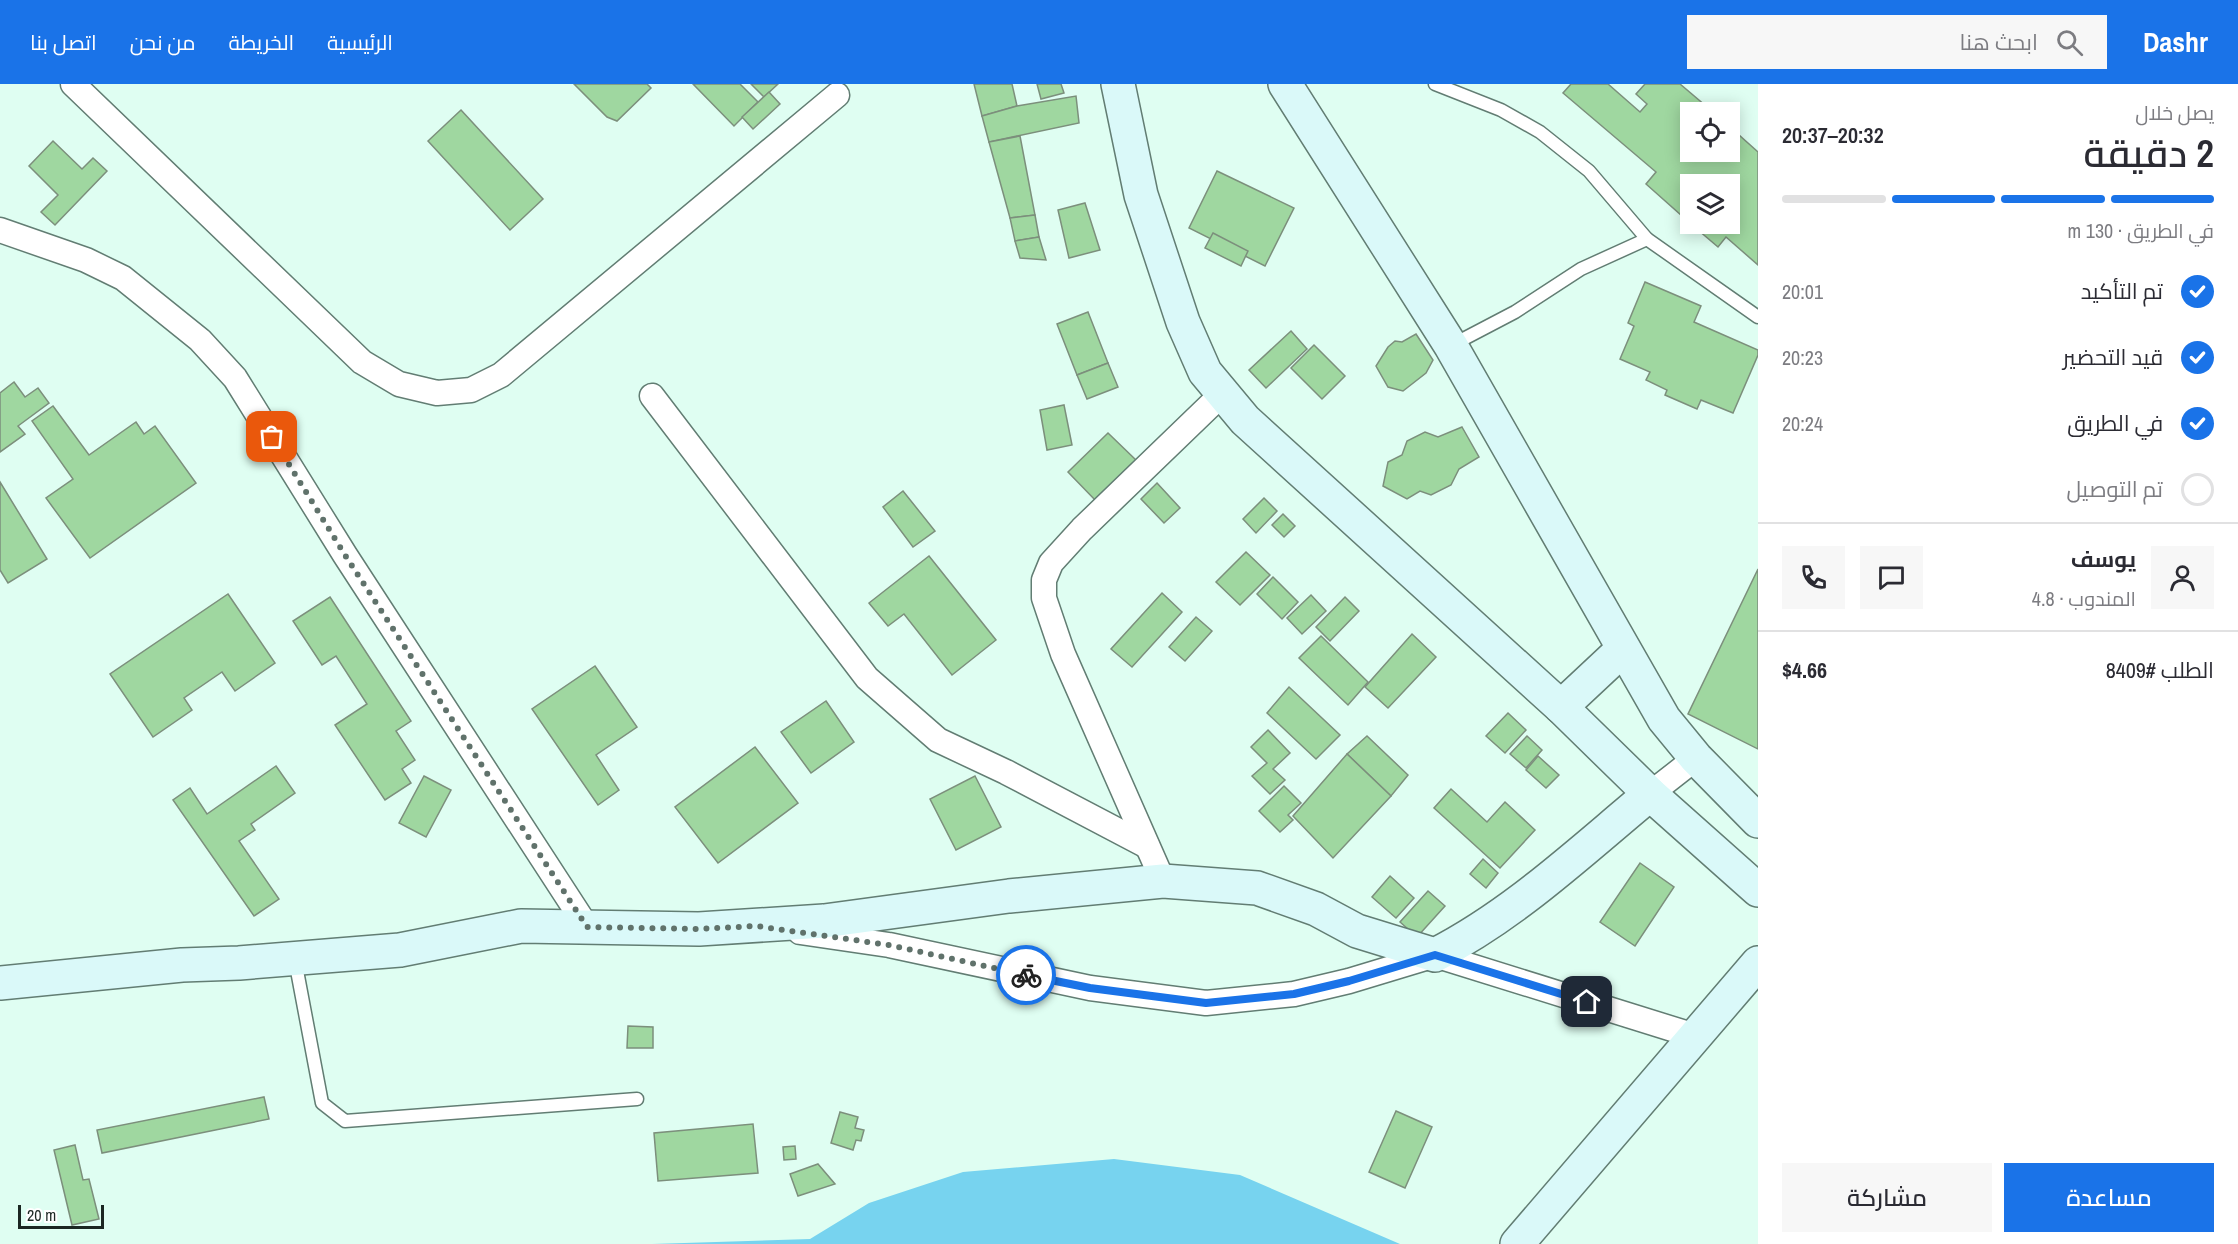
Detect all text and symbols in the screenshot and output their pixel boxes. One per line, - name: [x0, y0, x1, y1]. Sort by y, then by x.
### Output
- search box: [1687, 15, 2107, 69]
- text: Dashr: [2143, 23, 2208, 61]
- icon: search: [2053, 26, 2086, 59]
- text: ابحث هنا: [1959, 27, 2038, 57]
- text: اتصل بنا: [30, 28, 97, 57]
- text: من نحن: [130, 28, 196, 57]
- text: الخريطة: [229, 28, 294, 57]
- text: الرئيسية: [327, 28, 393, 57]
- text: يصل خلال: [2135, 99, 2214, 126]
- map controls: [1680, 102, 1740, 234]
- button: locate: [1680, 102, 1740, 162]
- text: 20:32–20:37: [1782, 120, 1884, 150]
- text: 2 دقيقة: [2083, 127, 2214, 179]
- button: layers: [1680, 174, 1740, 234]
- text: في الطريق · 130 m: [2068, 217, 2214, 244]
- icon: check: [2181, 275, 2214, 308]
- text: تم التأكيد: [2081, 276, 2163, 306]
- text: 20:01: [1782, 278, 1823, 305]
- icon: check: [2181, 341, 2214, 374]
- text: قيد التحضير: [2063, 342, 2163, 372]
- text: 20:23: [1782, 344, 1823, 371]
- icon: check: [2181, 407, 2214, 440]
- text: في الطريق: [2067, 408, 2163, 438]
- text: 20:24: [1782, 410, 1823, 437]
- pin: [246, 411, 297, 462]
- icon: bag: [255, 420, 288, 453]
- text: تم التوصيل: [2067, 474, 2163, 504]
- text: يوسف: [2071, 544, 2136, 574]
- button: phone: [1782, 546, 1845, 609]
- button: chat: [1860, 546, 1923, 609]
- button: person: [2151, 546, 2214, 609]
- text: المندوب · 4.8: [2032, 585, 2136, 612]
- text: $4.66: [1782, 655, 1827, 685]
- text: الطلب #8409: [2106, 655, 2214, 685]
- courier: [996, 945, 1056, 1005]
- icon: bike: [1010, 959, 1043, 992]
- pin: [1561, 976, 1612, 1027]
- icon: home: [1570, 985, 1603, 1018]
- button: مشاركة: [1782, 1163, 1992, 1232]
- button: مساعدة: [2004, 1163, 2214, 1232]
- scale bar: [18, 1202, 104, 1230]
- text: 20 m: [27, 1204, 56, 1226]

